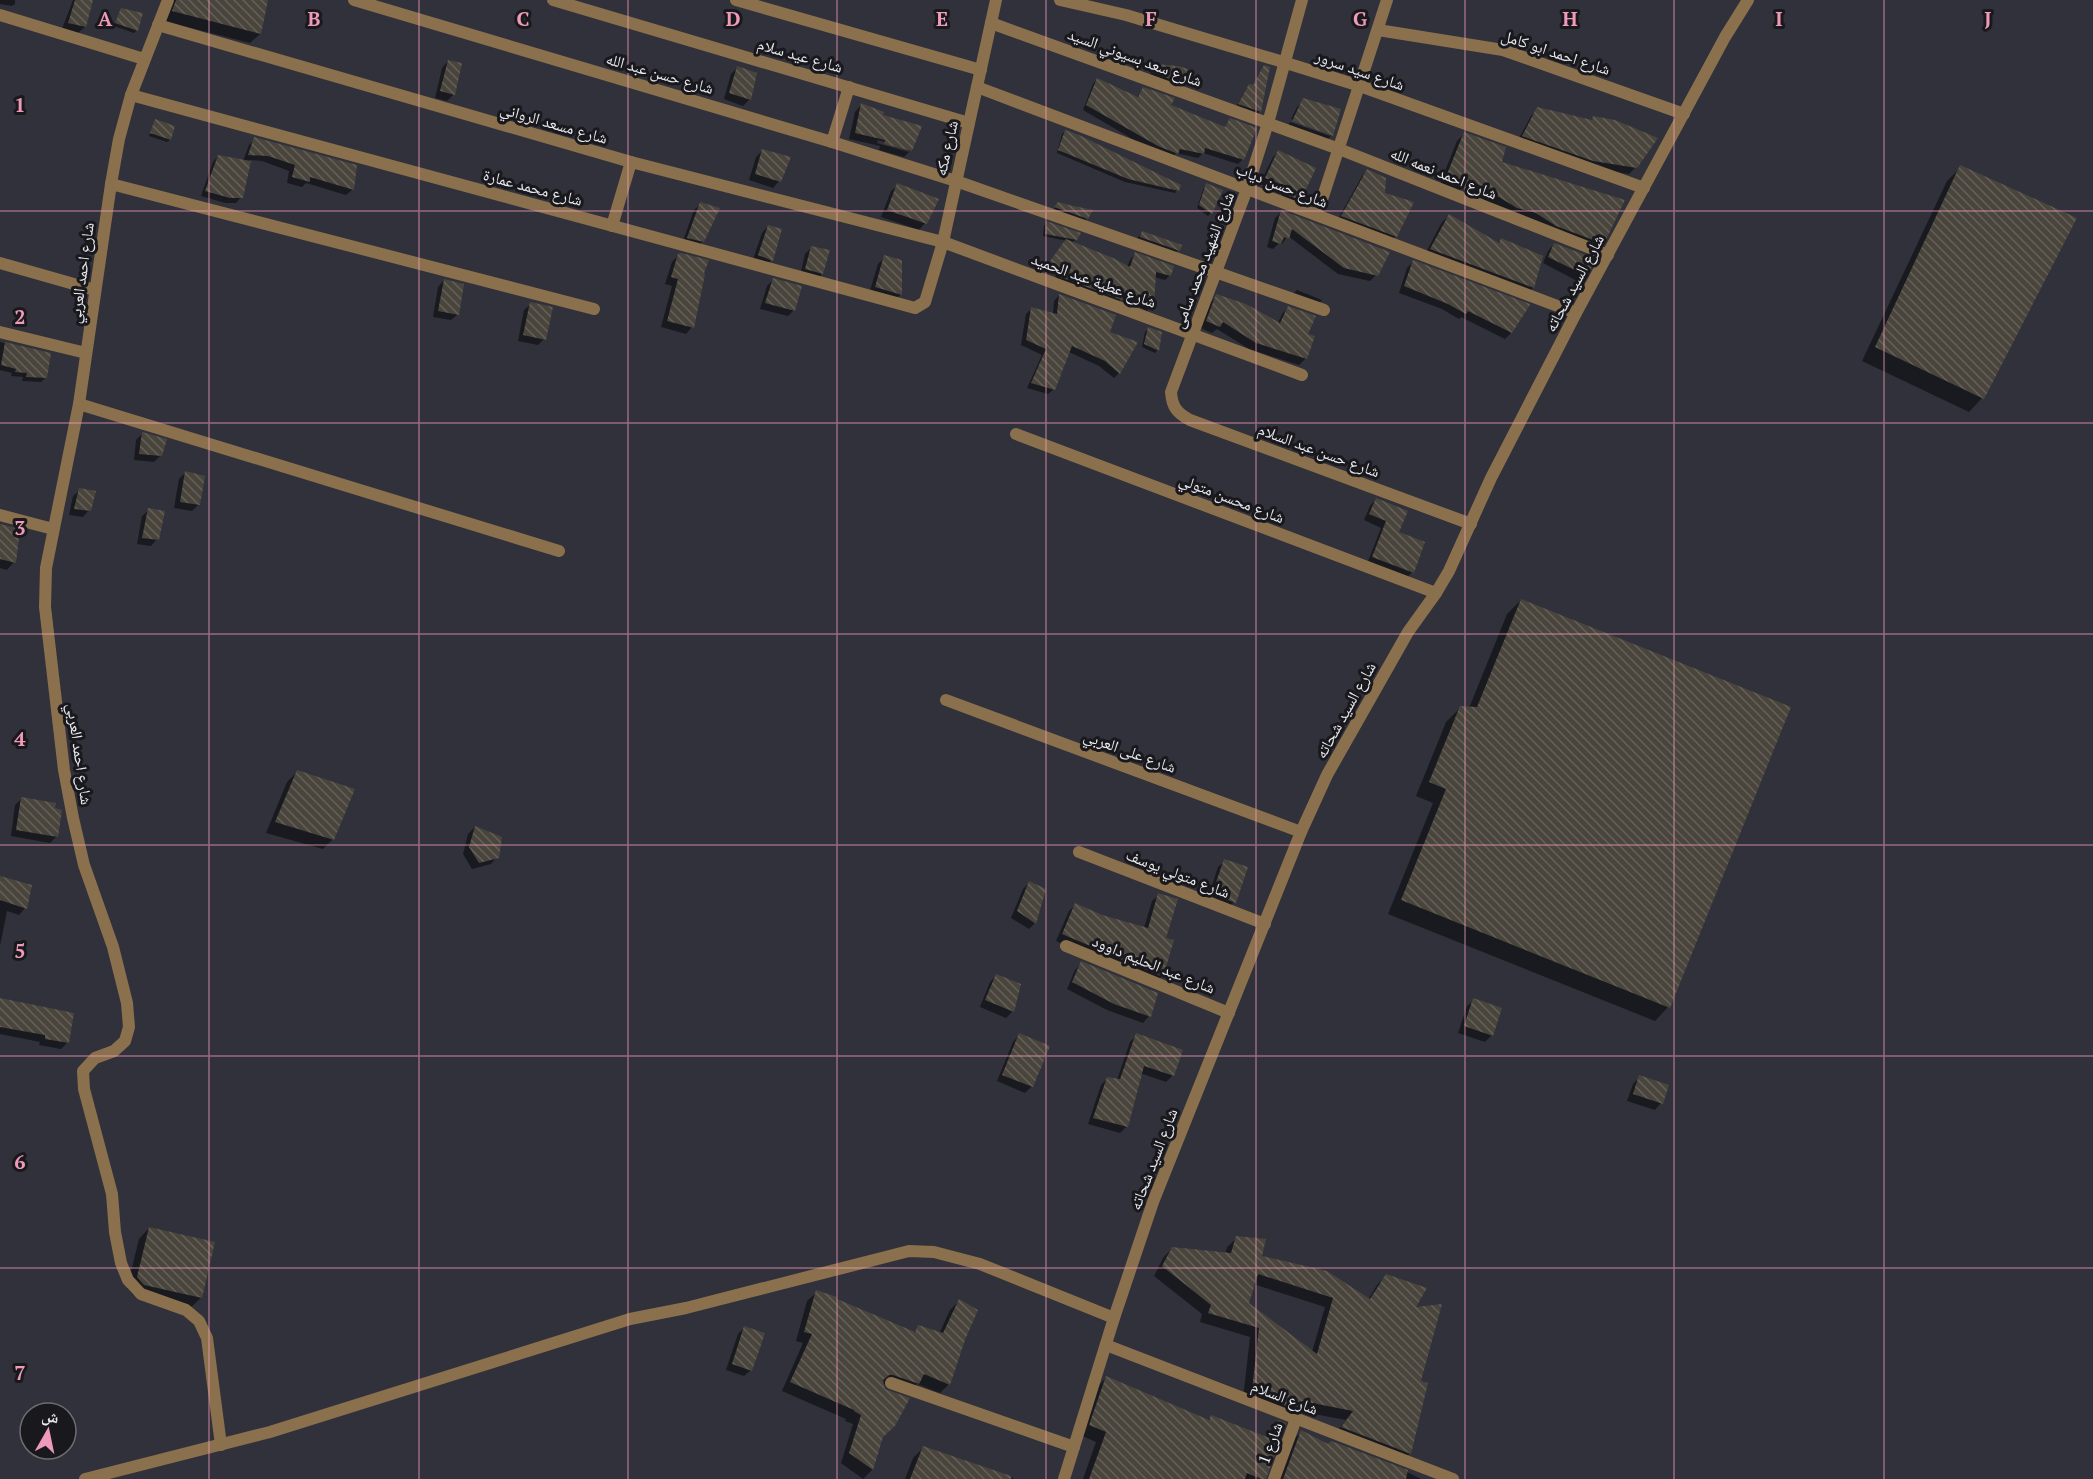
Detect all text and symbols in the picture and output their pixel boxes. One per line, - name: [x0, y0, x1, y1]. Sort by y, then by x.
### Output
- text: A: [98, 5, 113, 32]
- text: B: [308, 5, 321, 32]
- text: C: [516, 5, 530, 32]
- text: D: [726, 5, 740, 32]
- text: E: [936, 5, 948, 32]
- text: F: [1145, 5, 1157, 32]
- text: G: [1353, 5, 1367, 32]
- text: H: [1562, 5, 1578, 32]
- text: I: [1775, 5, 1783, 32]
- text: J: [1984, 5, 1992, 32]
- street label: شارع سعد بسيوني السيد: [1064, 22, 1205, 93]
- street label: شارع احمد ابو كامل: [1499, 24, 1613, 80]
- street label: شارع عيد سلام: [755, 32, 845, 78]
- street label: شارع سيد سرور: [1312, 44, 1407, 95]
- street label: شارع حسن عبد الله: [604, 47, 716, 99]
- text: 1: [14, 91, 26, 118]
- street label: شارع مسعد الرواني: [497, 97, 610, 151]
- street label: شارع مكه: [929, 118, 963, 178]
- street label: شارع احمد نعمه الله: [1387, 142, 1501, 204]
- street label: شارع حسن دياب: [1233, 157, 1331, 213]
- street label: شارع محمد عمارة: [481, 163, 585, 211]
- street label: شارع الشهيد محمد سامى: [1167, 189, 1239, 331]
- street label: شارع احمد العربي: [63, 221, 101, 325]
- street label: شارع السيد شحاته: [1539, 230, 1609, 336]
- street label: شارع عطية عبد الحميد: [1029, 247, 1159, 313]
- text: 2: [14, 303, 26, 330]
- street label: شارع حسن عبد السلام: [1255, 418, 1383, 482]
- street label: شارع محسن متولي: [1175, 468, 1288, 530]
- text: 3: [14, 514, 26, 541]
- street label: شارع السيد شحاته: [1309, 658, 1381, 762]
- street label: شارع احمد العربي: [60, 702, 98, 806]
- street label: شارع على العربي: [1080, 724, 1179, 780]
- text: 4: [14, 725, 26, 752]
- street label: شارع متولي يوسف: [1122, 843, 1233, 905]
- street label: شارع عبد الحليم داوود: [1089, 929, 1219, 999]
- text: 5: [14, 937, 26, 964]
- street label: شارع السيد شحاته: [1124, 1105, 1182, 1213]
- text: 6: [14, 1148, 26, 1175]
- text: 7: [14, 1359, 26, 1386]
- street label: شارع السلام: [1249, 1374, 1321, 1420]
- north arrow: [18, 1401, 78, 1461]
- text: ش: [40, 1404, 60, 1428]
- street label: شارع 1: [1252, 1419, 1288, 1467]

